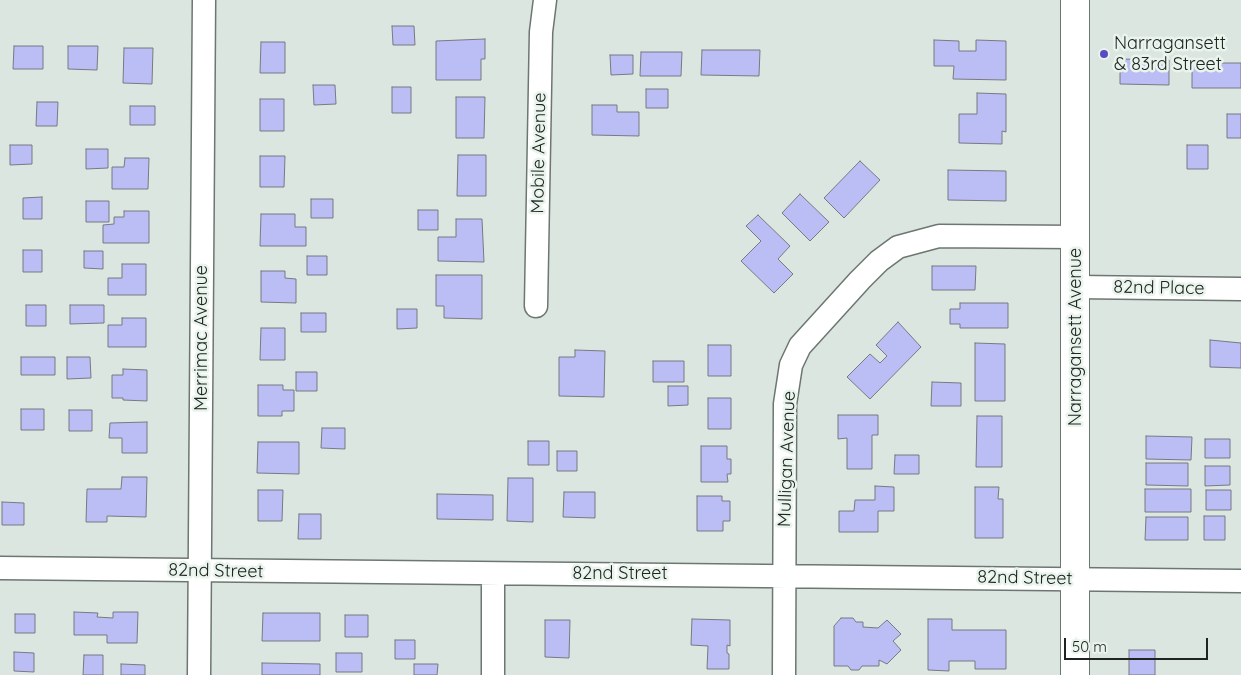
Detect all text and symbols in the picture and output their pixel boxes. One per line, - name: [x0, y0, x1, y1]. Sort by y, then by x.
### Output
- place label: Narragansett & 83rd Street: [1114, 33, 1226, 76]
- marker: Narragansett & 83rd Street: [1098, 48, 1110, 60]
- street label: Mobile Avenue: [527, 92, 551, 214]
- street label: Narragansett Avenue: [1065, 248, 1087, 426]
- street label: Merrimac Avenue: [191, 265, 213, 411]
- street label: 82nd Place: [1113, 276, 1205, 300]
- street label: Mulligan Avenue: [774, 391, 800, 527]
- street label: 82nd Street: [168, 559, 264, 583]
- street label: 82nd Street: [572, 563, 668, 585]
- street label: 82nd Street: [977, 566, 1073, 590]
- scale bar: [1066, 628, 1210, 660]
- text: 50 m: [1072, 637, 1107, 656]

